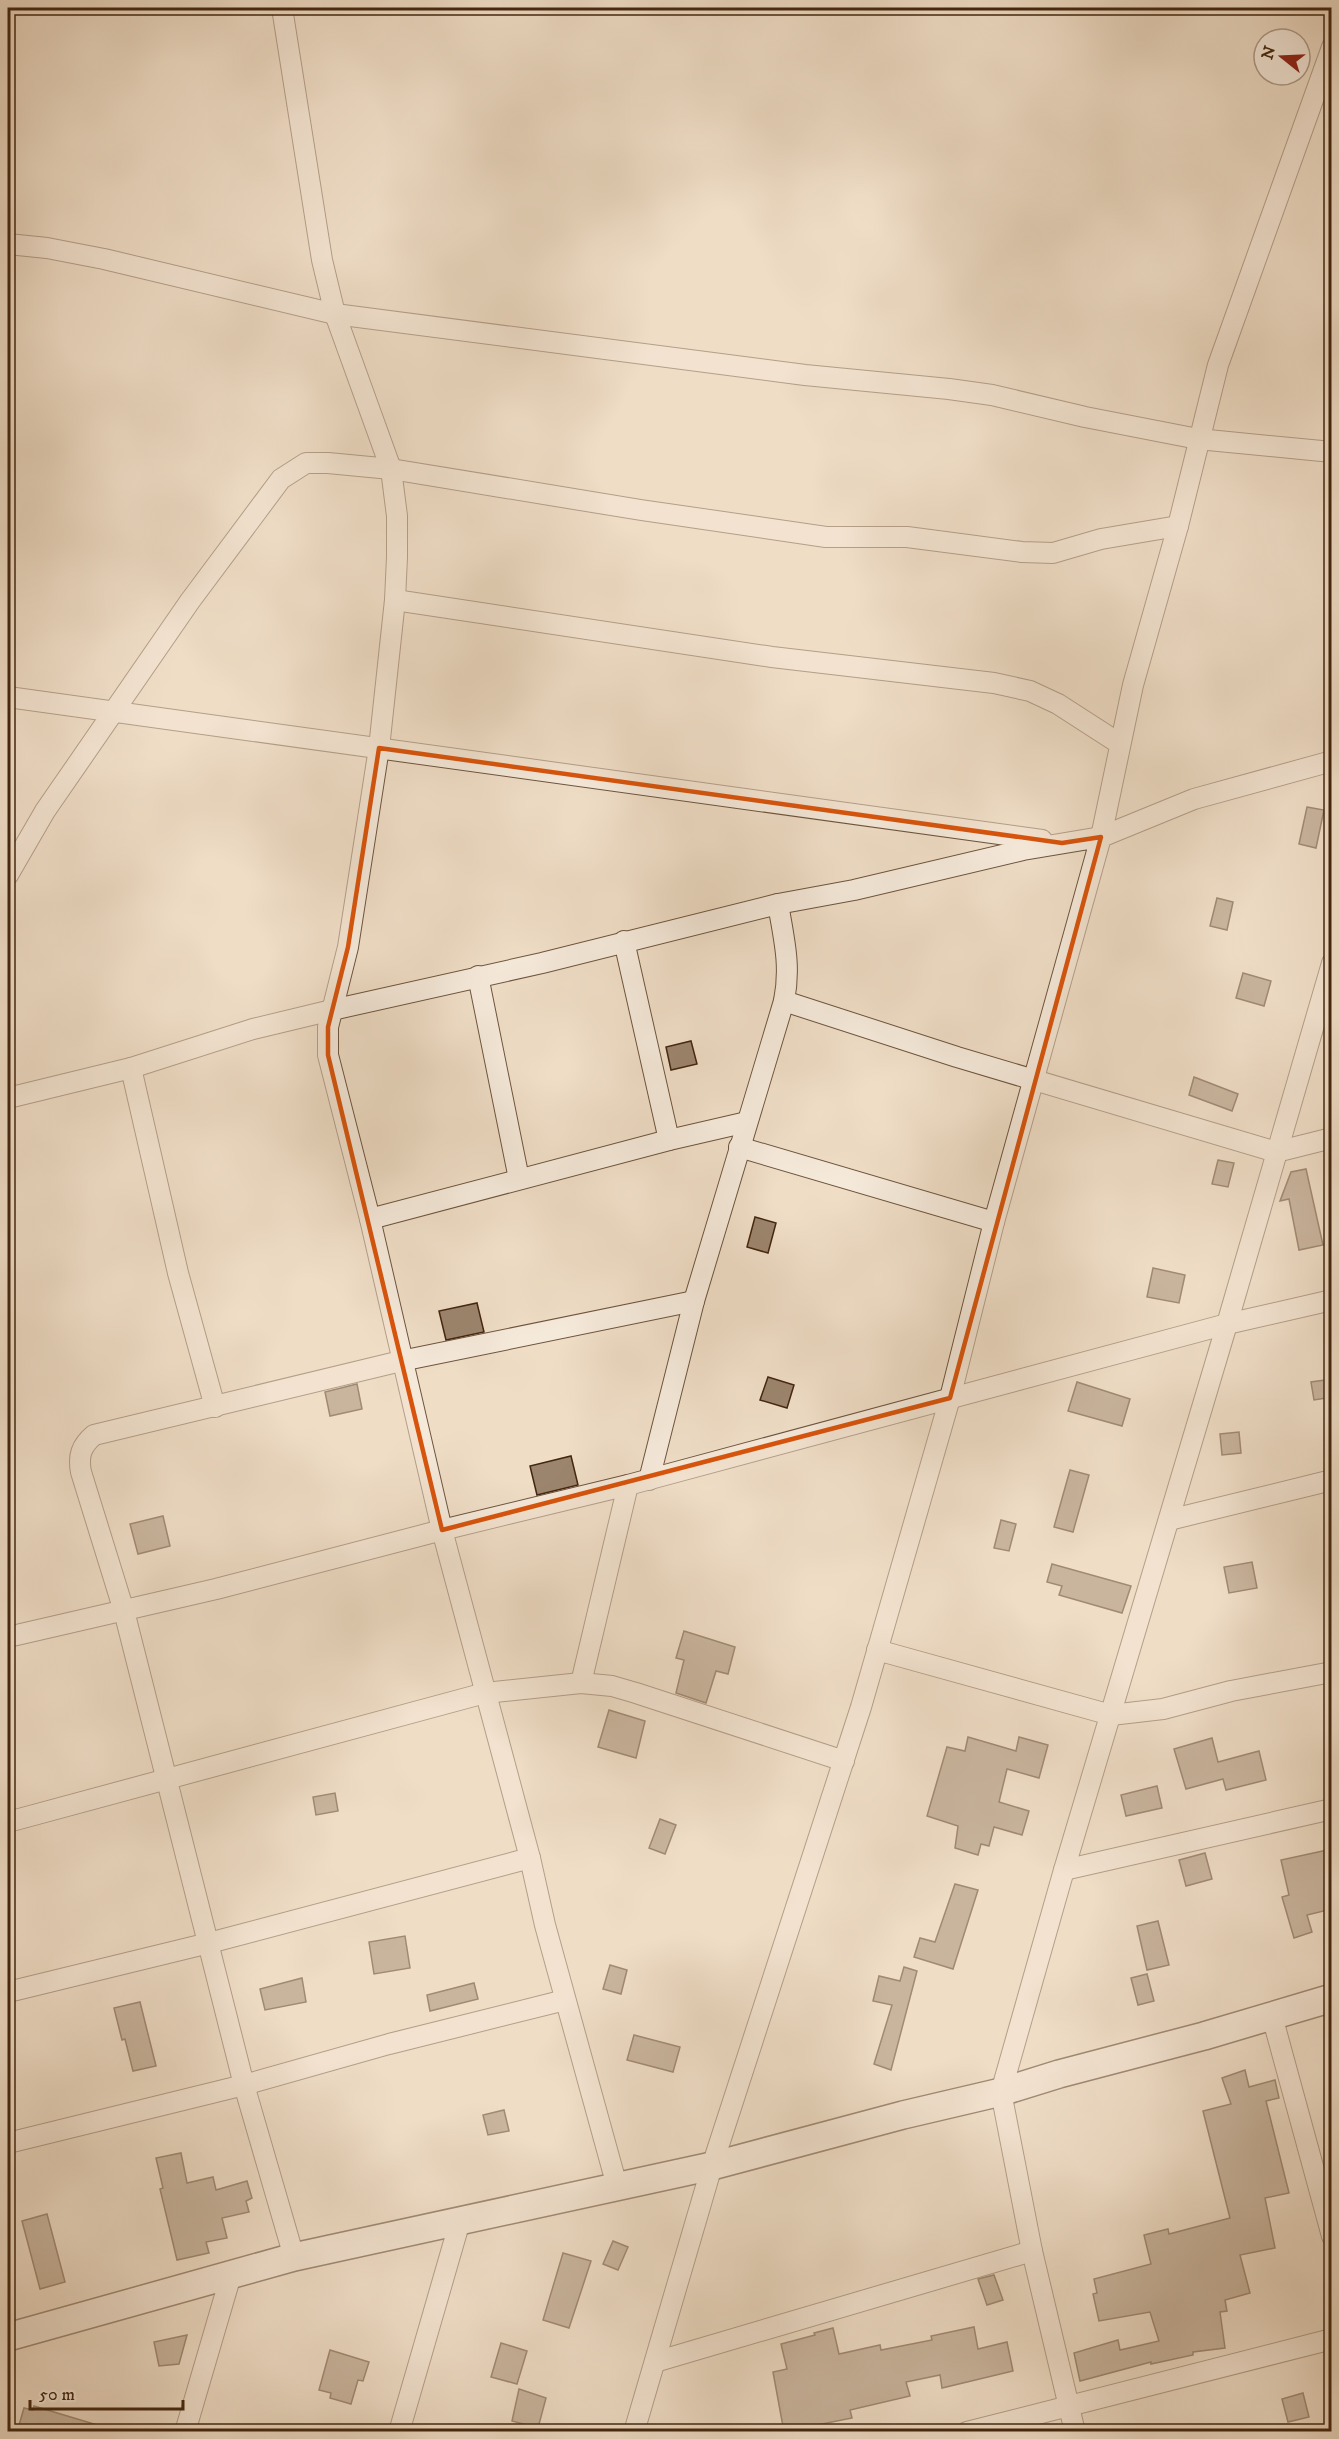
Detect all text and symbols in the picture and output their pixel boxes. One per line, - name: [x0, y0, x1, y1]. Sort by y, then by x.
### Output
- north arrow: [1252, 27, 1312, 87]
- text: N: [1257, 43, 1280, 62]
- scale bar: [30, 2373, 183, 2411]
- text: 50 m: [39, 2384, 75, 2406]

